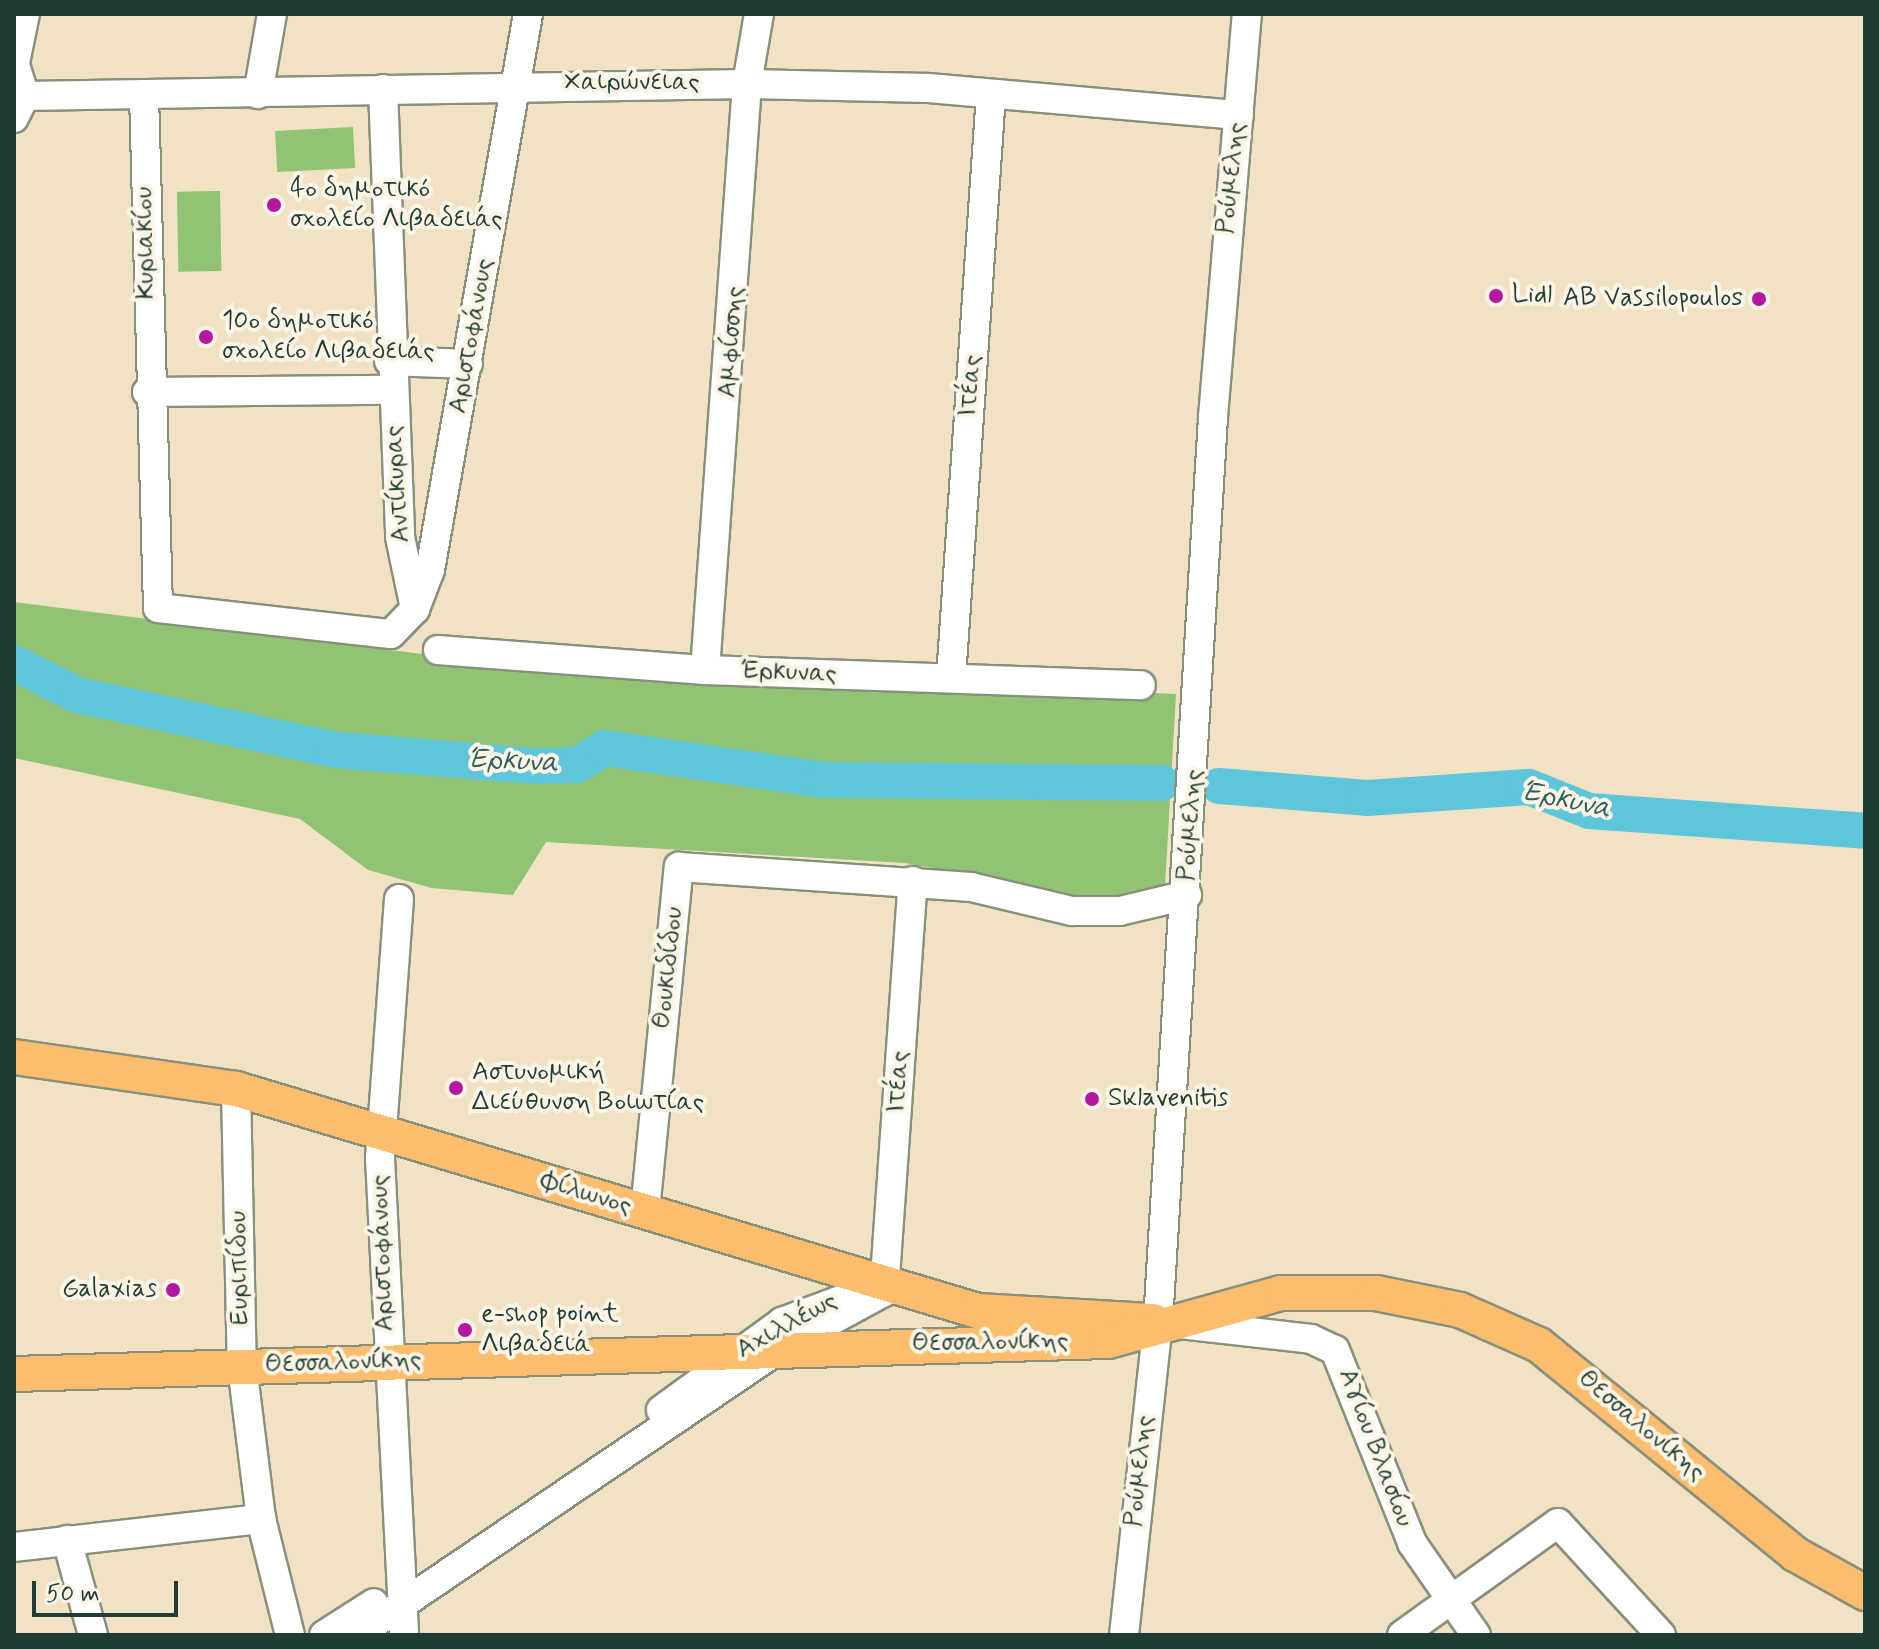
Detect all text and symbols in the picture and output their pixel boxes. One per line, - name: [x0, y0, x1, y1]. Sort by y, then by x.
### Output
- street label: Χαιρώνειας: [564, 67, 700, 99]
- street label: Ρούμελης: [1211, 121, 1253, 235]
- place label: 4ο δημοτικό σχολείο Λιβαδειάς: [290, 174, 503, 236]
- street label: Κυριακίου: [129, 186, 163, 300]
- marker: 4ο δημοτικό σχολείο Λιβαδειάς: [265, 196, 283, 214]
- street label: Αριστοφάνους: [443, 256, 501, 416]
- place label: Lidl: [1512, 280, 1552, 312]
- place label: AB Vassilopoulos: [1571, 283, 1743, 315]
- street label: Αμφίσσης: [713, 285, 751, 399]
- marker: Lidl: [1487, 287, 1505, 305]
- marker: AB Vassilopoulos: [1750, 290, 1768, 308]
- place label: 10ο δημοτικό σχολείο Λιβαδειάς: [222, 306, 435, 368]
- marker: 10ο δημοτικό σχολείο Λιβαδειάς: [197, 328, 215, 346]
- street label: Ιτέας: [953, 354, 989, 418]
- street label: Αντίκυρας: [378, 424, 418, 544]
- street label: Έρκυνας: [741, 656, 837, 690]
- water label: Έρκυνα: [467, 743, 559, 781]
- street label: Ρούμελης: [1172, 768, 1210, 882]
- water label: Έρκυνα: [1518, 775, 1614, 827]
- street label: Θουκιδίδου: [647, 905, 691, 1031]
- street label: Ιτέας: [882, 1050, 916, 1114]
- place label: Αστυνομική Διεύθυνση Βοιωτίας: [472, 1057, 704, 1118]
- marker: Αστυνομική Διεύθυνση Βοιωτίας: [447, 1079, 465, 1097]
- place label: Sklavenitis: [1108, 1083, 1228, 1115]
- marker: Sklavenitis: [1083, 1090, 1101, 1108]
- street label: Φίλωνος: [537, 1165, 635, 1223]
- street label: Αριστοφάνους: [365, 1174, 401, 1332]
- street label: Ευριπίδου: [223, 1211, 257, 1325]
- place label: Galaxias: [62, 1274, 157, 1306]
- marker: Galaxias: [164, 1281, 182, 1299]
- street label: Αχιλλέως: [731, 1286, 843, 1366]
- place label: e-shop point Λιβαδειά: [481, 1299, 610, 1360]
- marker: e-shop point Λιβαδειά: [456, 1321, 474, 1339]
- street label: Θεσσαλονίκης: [911, 1326, 1069, 1360]
- street label: Θεσσαλονίκης: [264, 1345, 422, 1381]
- street label: Αγίου Βλασίου: [1331, 1364, 1419, 1532]
- street label: Θεσσαλονίκης: [1571, 1364, 1711, 1488]
- street label: Ρούμελης: [1119, 1414, 1161, 1528]
- scale bar: [36, 1565, 182, 1615]
- text: 50 m: [46, 1579, 100, 1610]

